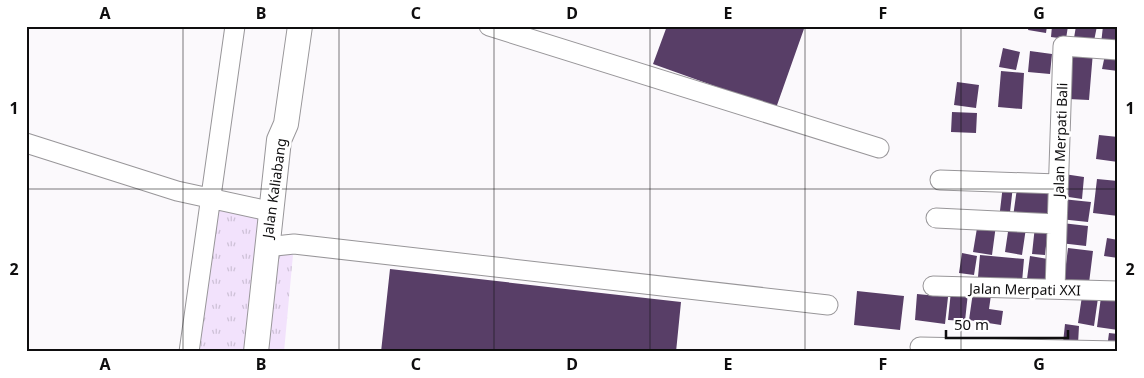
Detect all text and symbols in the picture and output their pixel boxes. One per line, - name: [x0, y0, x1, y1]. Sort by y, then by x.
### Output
- text: A: [99, 2, 111, 24]
- text: B: [256, 2, 266, 24]
- text: C: [411, 2, 421, 24]
- text: D: [566, 2, 578, 24]
- text: E: [724, 2, 733, 24]
- text: F: [879, 2, 887, 24]
- text: G: [1033, 2, 1045, 24]
- street label: Jalan Merpati Bali: [1048, 82, 1071, 200]
- text: 1: [9, 97, 19, 119]
- text: 1: [1125, 97, 1135, 119]
- street label: Jalan Kaliabang: [257, 137, 290, 241]
- text: 2: [9, 258, 19, 280]
- text: 2: [1125, 258, 1135, 280]
- street label: Jalan Merpati XXI: [967, 278, 1081, 299]
- scale bar: [946, 308, 1069, 340]
- text: 50 m: [954, 314, 989, 334]
- text: A: [99, 353, 111, 375]
- text: B: [256, 353, 266, 375]
- text: C: [411, 353, 421, 375]
- text: D: [566, 353, 578, 375]
- text: E: [724, 353, 733, 375]
- text: F: [879, 353, 887, 375]
- text: G: [1033, 353, 1045, 375]

